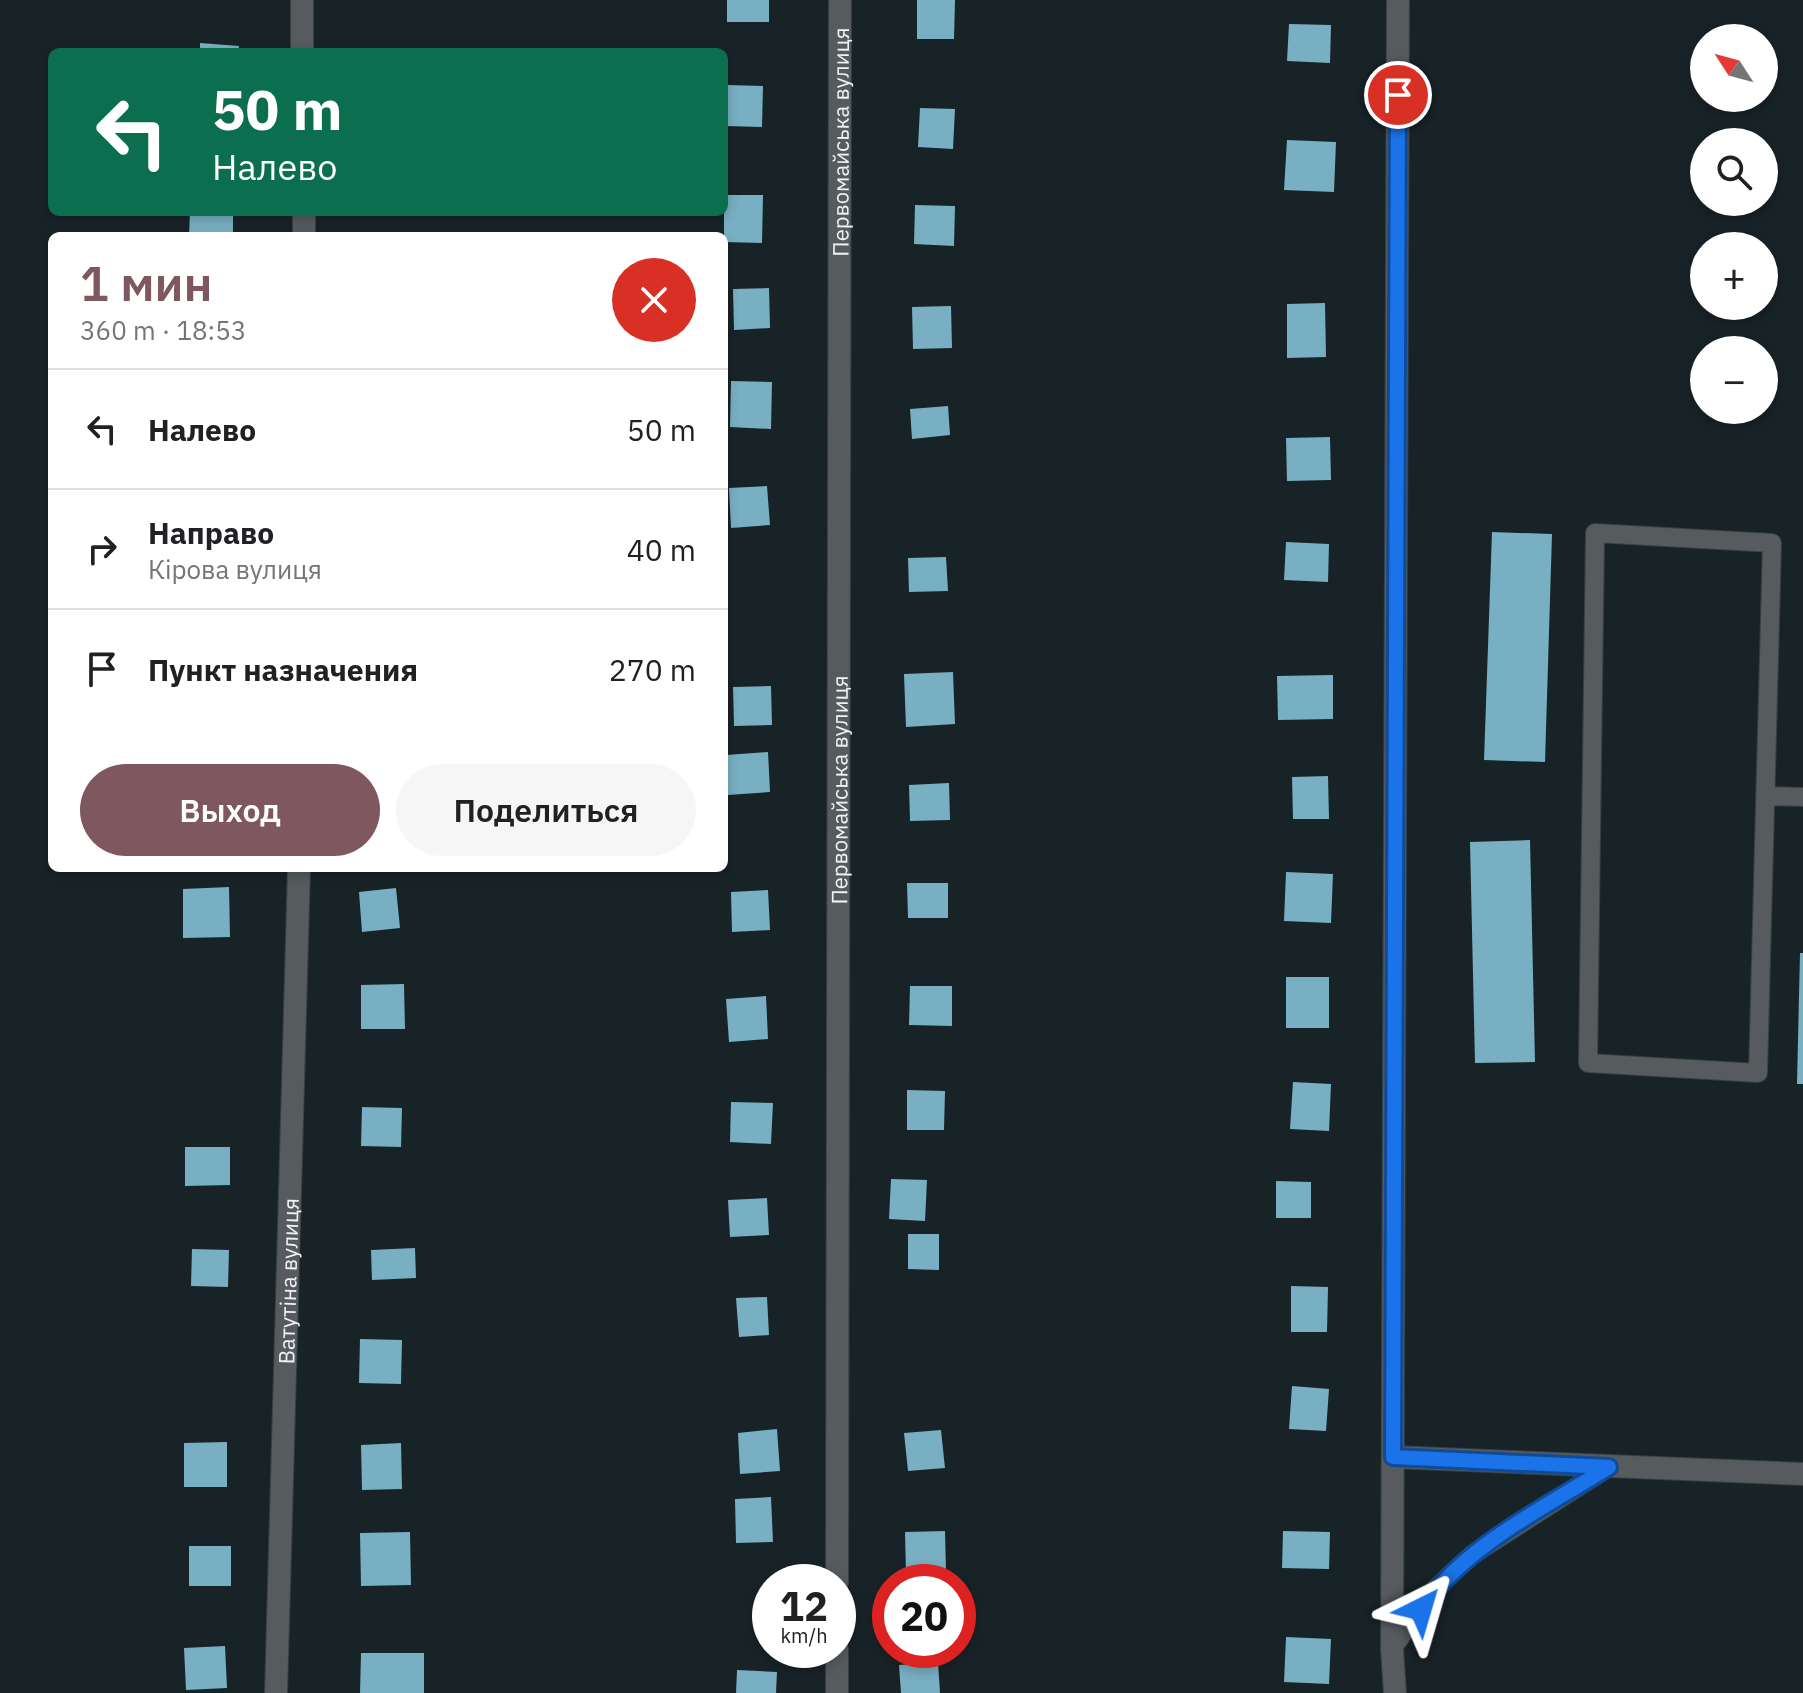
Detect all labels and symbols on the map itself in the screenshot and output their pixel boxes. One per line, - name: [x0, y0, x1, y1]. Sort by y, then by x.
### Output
- north arrow: [1690, 24, 1778, 112]
- street label: Первомайська вулиця: [825, 27, 854, 257]
- pin: [1364, 61, 1432, 129]
- street label: Первомайська вулиця: [824, 675, 853, 905]
- street label: Ватутіна вулиця: [271, 1198, 304, 1365]
- speed limit sign: 20: [872, 1564, 976, 1668]
- position arrow: [1379, 1567, 1463, 1651]

